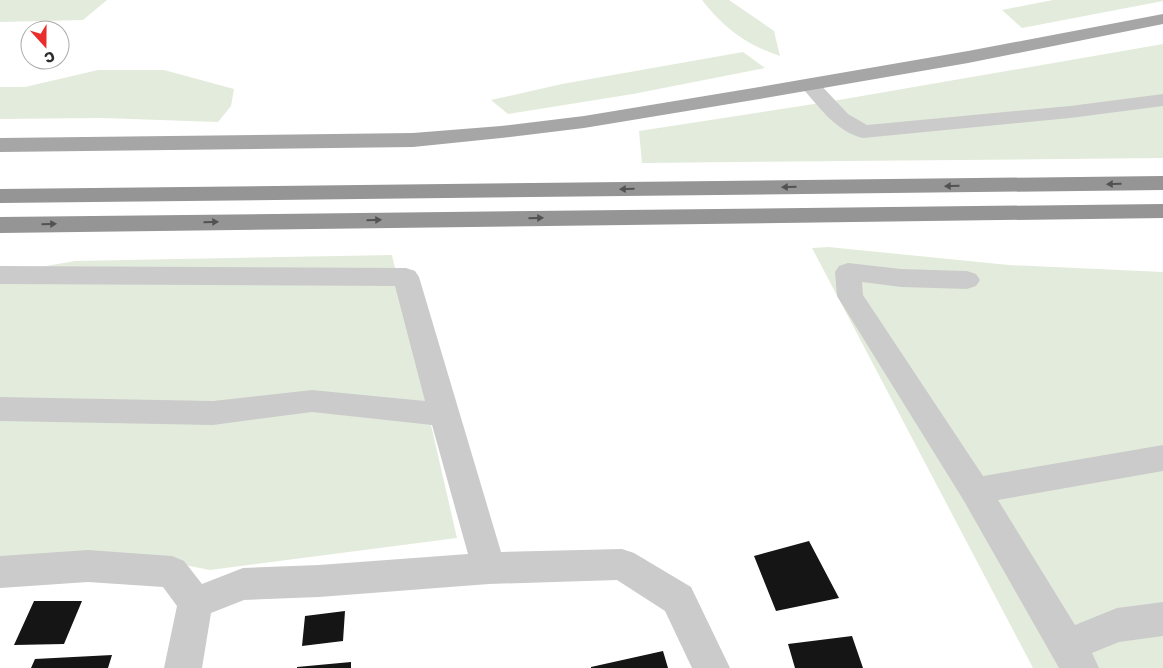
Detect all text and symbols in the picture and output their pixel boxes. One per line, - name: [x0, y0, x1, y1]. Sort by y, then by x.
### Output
- north arrow: [20, 20, 70, 70]
- text: С: [42, 48, 58, 67]
- one-way arrow: [1106, 180, 1122, 188]
- one-way arrow: [944, 182, 960, 190]
- one-way arrow: [781, 183, 797, 191]
- one-way arrow: [619, 185, 635, 193]
- one-way arrow: [528, 214, 544, 222]
- one-way arrow: [366, 216, 382, 224]
- one-way arrow: [203, 218, 219, 226]
- one-way arrow: [41, 220, 57, 228]

